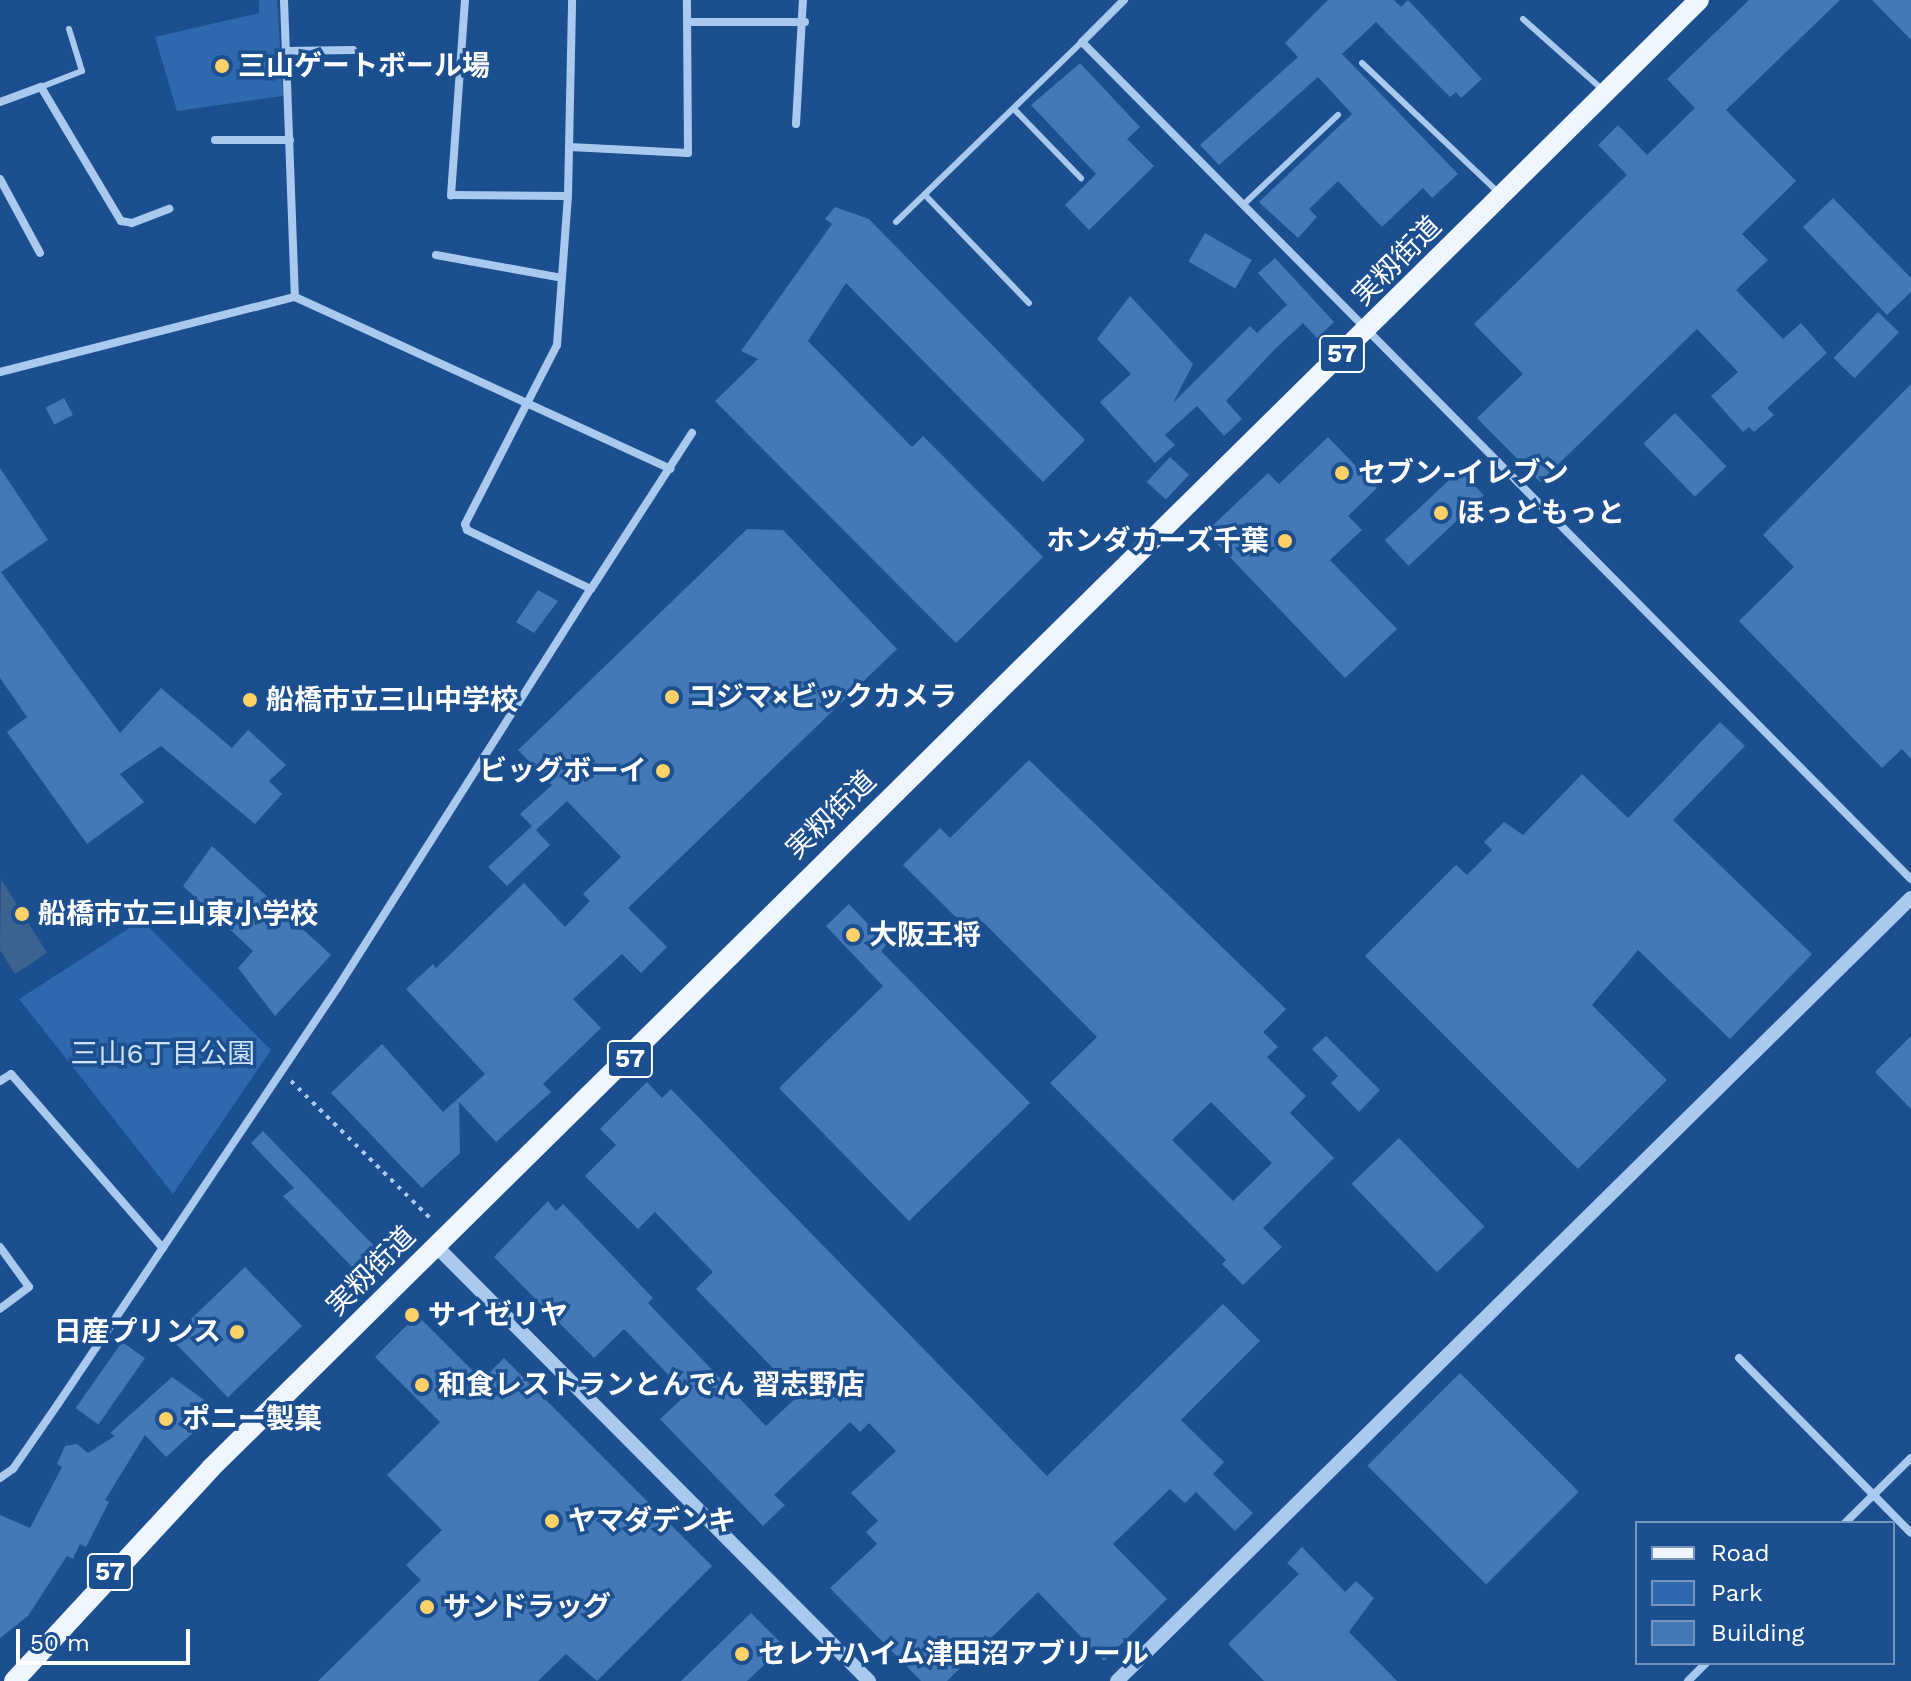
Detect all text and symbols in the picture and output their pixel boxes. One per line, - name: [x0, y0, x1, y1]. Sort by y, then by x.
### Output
- place label: 三山ゲートボール場: [238, 49, 490, 83]
- marker: 三山ゲートボール場: [213, 57, 231, 75]
- street label: 実籾街道: [1346, 210, 1448, 312]
- road number: 57: [1318, 332, 1366, 376]
- place label: セブン-イレブン: [1358, 456, 1569, 490]
- marker: セブン-イレブン: [1333, 464, 1351, 482]
- place label: ほっともっと: [1457, 496, 1625, 530]
- marker: ほっともっと: [1432, 504, 1450, 522]
- place label: ホンダカーズ千葉: [1045, 524, 1269, 558]
- marker: ホンダカーズ千葉: [1276, 532, 1294, 550]
- place label: コジマ×ビックカメラ: [688, 680, 957, 714]
- place label: 船橋市立三山中学校: [266, 683, 518, 717]
- marker: コジマ×ビックカメラ: [663, 688, 681, 706]
- marker: 船橋市立三山中学校: [241, 691, 259, 709]
- place label: ビッグボーイ: [479, 754, 647, 788]
- marker: ビッグボーイ: [654, 762, 672, 780]
- street label: 実籾街道: [779, 764, 883, 866]
- place label: 船橋市立三山東小学校: [38, 897, 318, 931]
- marker: 船橋市立三山東小学校: [13, 905, 31, 923]
- place label: 大阪王将: [869, 918, 981, 952]
- marker: 大阪王将: [844, 926, 862, 944]
- park label: 三山6丁目公園: [70, 1037, 256, 1071]
- road number: 57: [606, 1037, 654, 1081]
- street label: 実籾街道: [320, 1220, 422, 1322]
- place label: サイゼリヤ: [428, 1298, 568, 1332]
- marker: サイゼリヤ: [403, 1306, 421, 1324]
- place label: 日産プリンス: [53, 1315, 221, 1349]
- marker: 日産プリンス: [228, 1323, 246, 1341]
- place label: 和食レストランとんでん 習志野店: [438, 1368, 866, 1402]
- marker: 和食レストランとんでん 習志野店: [413, 1376, 431, 1394]
- place label: ポニー製菓: [182, 1402, 322, 1436]
- marker: ポニー製菓: [157, 1410, 175, 1428]
- place label: ヤマダデンキ: [568, 1504, 736, 1538]
- marker: ヤマダデンキ: [543, 1512, 561, 1530]
- legend: [1635, 1521, 1895, 1665]
- text: Road: [1711, 1539, 1770, 1567]
- road number: 57: [86, 1550, 134, 1594]
- text: Park: [1711, 1579, 1763, 1607]
- place label: サンドラッグ: [443, 1590, 611, 1624]
- marker: サンドラッグ: [418, 1598, 436, 1616]
- scale bar: [20, 1613, 194, 1663]
- text: Building: [1711, 1619, 1804, 1647]
- text: 50 m: [30, 1629, 90, 1657]
- place label: セレナハイム津田沼アブリール: [758, 1637, 1150, 1671]
- marker: セレナハイム津田沼アブリール: [733, 1645, 751, 1663]

